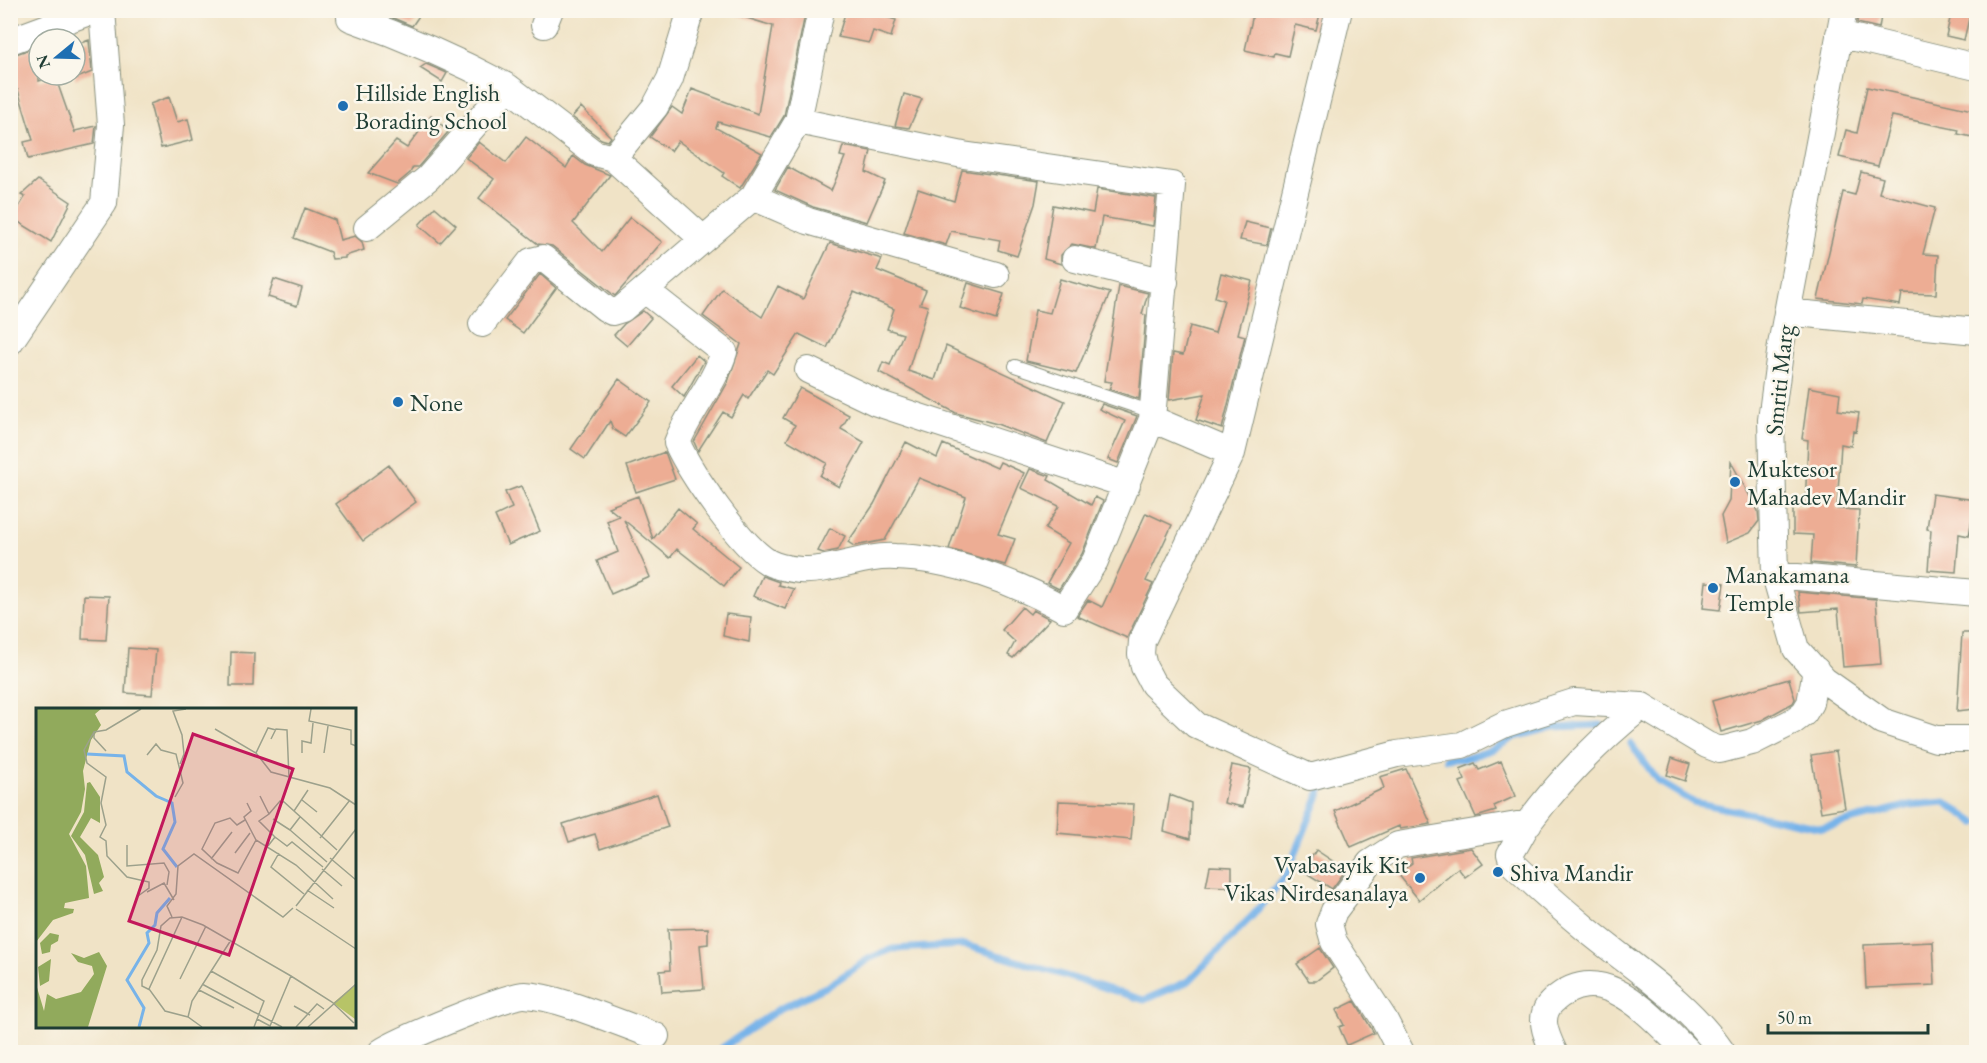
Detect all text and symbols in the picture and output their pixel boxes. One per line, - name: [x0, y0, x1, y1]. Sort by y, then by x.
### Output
- north arrow: [27, 27, 87, 87]
- text: N: [31, 52, 55, 71]
- place label: Hillside English Borading School: [355, 77, 507, 136]
- marker: Hillside English Borading School: [336, 99, 350, 113]
- street label: Smriti Marg: [1758, 323, 1800, 437]
- place label: None: [410, 387, 463, 418]
- marker: None: [391, 395, 405, 409]
- place label: Muktesor Mahadev Mandir: [1747, 453, 1906, 512]
- marker: Muktesor Mahadev Mandir: [1728, 475, 1742, 489]
- place label: Manakamana Temple: [1725, 559, 1850, 618]
- marker: Manakamana Temple: [1706, 581, 1720, 595]
- inset map: [36, 708, 356, 1027]
- place label: Vyabasayik Kit Vikas Nirdesanalaya: [1224, 849, 1408, 908]
- place label: Shiva Mandir: [1510, 857, 1633, 888]
- marker: Shiva Mandir: [1491, 865, 1505, 879]
- marker: Vyabasayik Kit Vikas Nirdesanalaya: [1413, 871, 1427, 885]
- scale bar: [1768, 997, 1928, 1035]
- text: 50 m: [1777, 1006, 1812, 1029]

